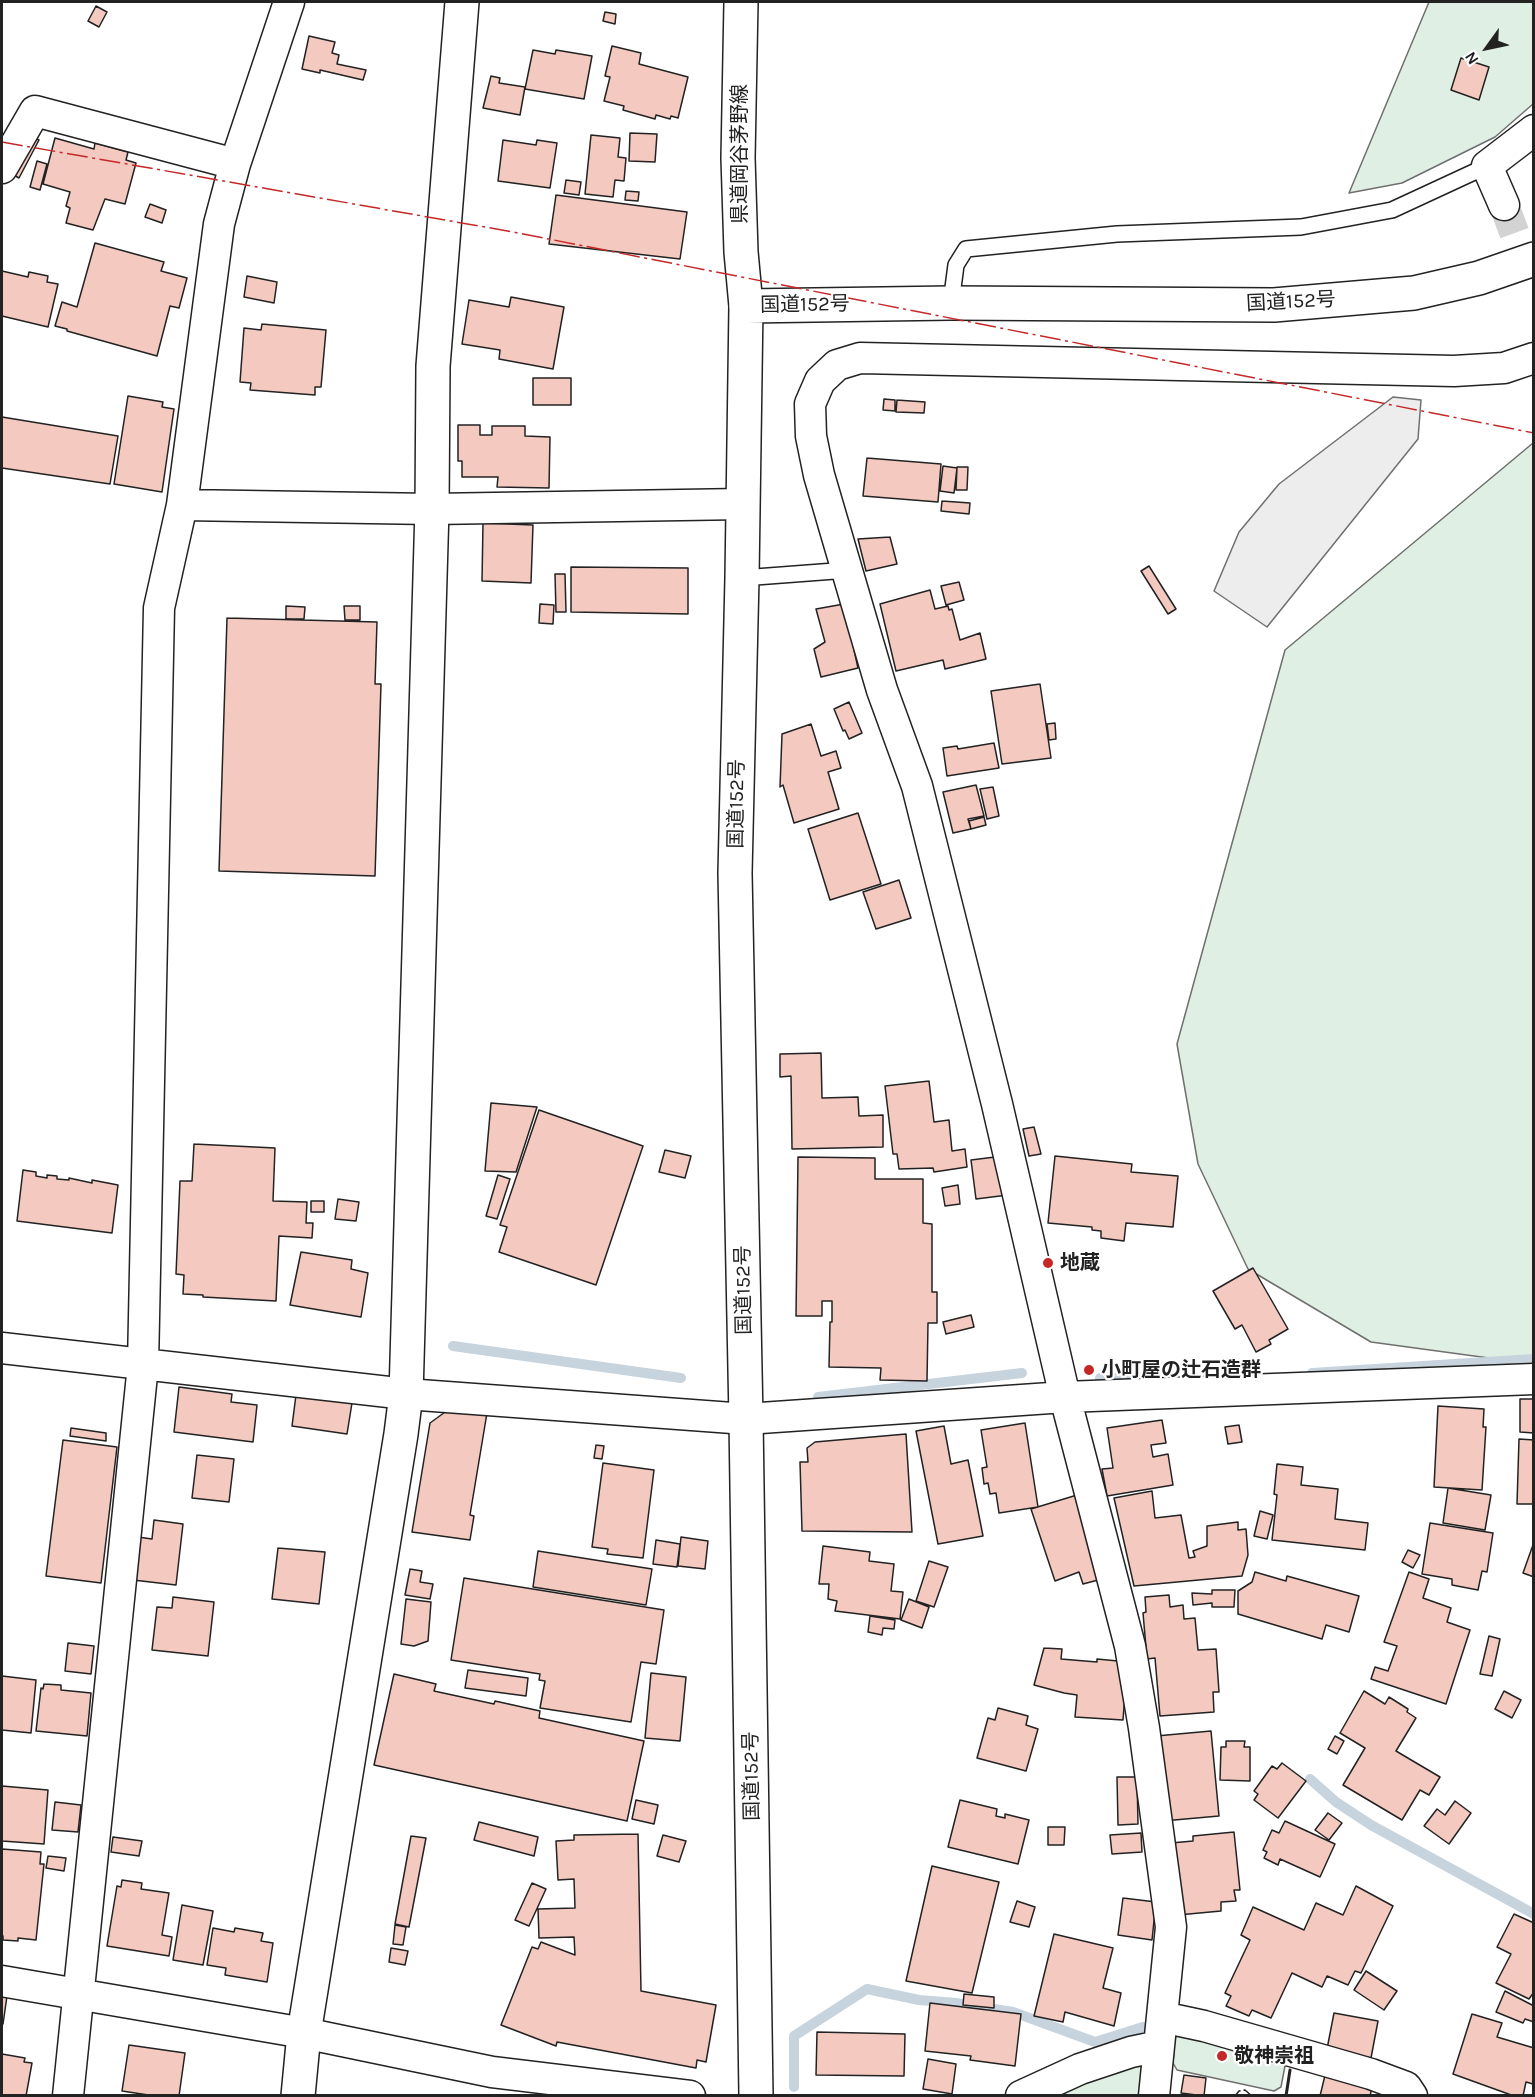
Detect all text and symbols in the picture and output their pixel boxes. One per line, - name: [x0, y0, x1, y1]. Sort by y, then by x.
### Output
- north arrow: [1457, 18, 1517, 78]
- text: N: [1460, 48, 1483, 68]
- street label: 県道岡谷茅野線: [728, 84, 752, 224]
- street label: 国道152号: [1246, 288, 1336, 316]
- street label: 国道152号: [760, 292, 850, 318]
- street label: 国道152号: [724, 759, 750, 849]
- street label: 国道152号: [731, 1245, 757, 1335]
- place label: 地蔵: [1060, 1251, 1100, 1275]
- marker: 地蔵: [1041, 1256, 1055, 1270]
- place label: 小町屋の辻石造群: [1101, 1358, 1261, 1382]
- marker: 小町屋の辻石造群: [1082, 1363, 1096, 1377]
- street label: 国道152号: [739, 1731, 765, 1821]
- place label: 敬神崇祖: [1234, 2044, 1314, 2068]
- marker: 敬神崇祖: [1215, 2049, 1229, 2063]

